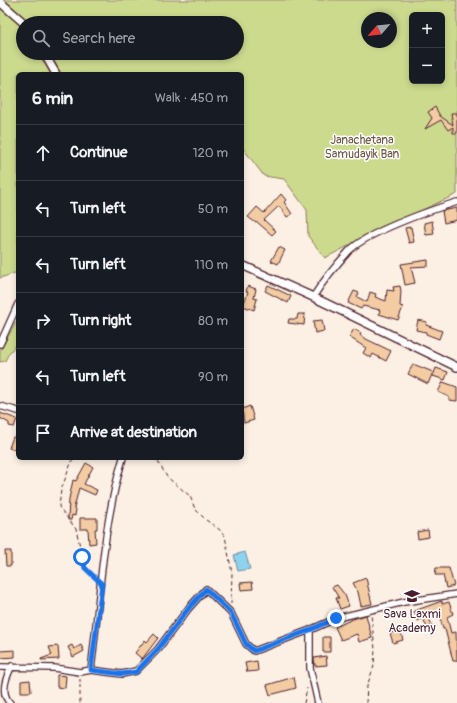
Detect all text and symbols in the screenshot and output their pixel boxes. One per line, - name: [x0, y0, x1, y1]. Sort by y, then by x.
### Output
- north arrow: [361, 12, 397, 48]
- map controls: [409, 12, 445, 84]
- button: +: [409, 12, 445, 48]
- search box: [16, 16, 244, 60]
- icon: search: [30, 27, 52, 49]
- text: Search here: [62, 29, 135, 48]
- button: −: [409, 48, 445, 84]
- text: 6 min: [32, 88, 73, 109]
- text: Walk · 450 m: [155, 90, 228, 106]
- park label: Janachetana Samudayik Ban: [325, 133, 399, 162]
- icon: ahead: [32, 142, 54, 164]
- text: Continue: [70, 143, 128, 162]
- text: 120 m: [192, 145, 228, 161]
- icon: left: [32, 198, 54, 220]
- text: Turn left: [70, 199, 126, 218]
- text: 50 m: [198, 201, 228, 217]
- icon: left: [32, 254, 54, 276]
- text: Turn left: [70, 255, 126, 274]
- text: 110 m: [195, 257, 228, 273]
- icon: right: [32, 310, 54, 332]
- text: Turn right: [70, 311, 131, 330]
- text: 80 m: [198, 313, 228, 329]
- icon: left: [32, 366, 54, 388]
- text: Turn left: [70, 367, 126, 386]
- text: 90 m: [198, 369, 228, 385]
- icon: arrive: [32, 422, 54, 444]
- text: Arrive at destination: [70, 423, 197, 442]
- route start: [73, 548, 91, 566]
- school or university icon: Sava Laxmi Academy: [403, 587, 421, 605]
- place label: Sava Laxmi Academy: [383, 607, 441, 636]
- route end: [327, 609, 345, 627]

